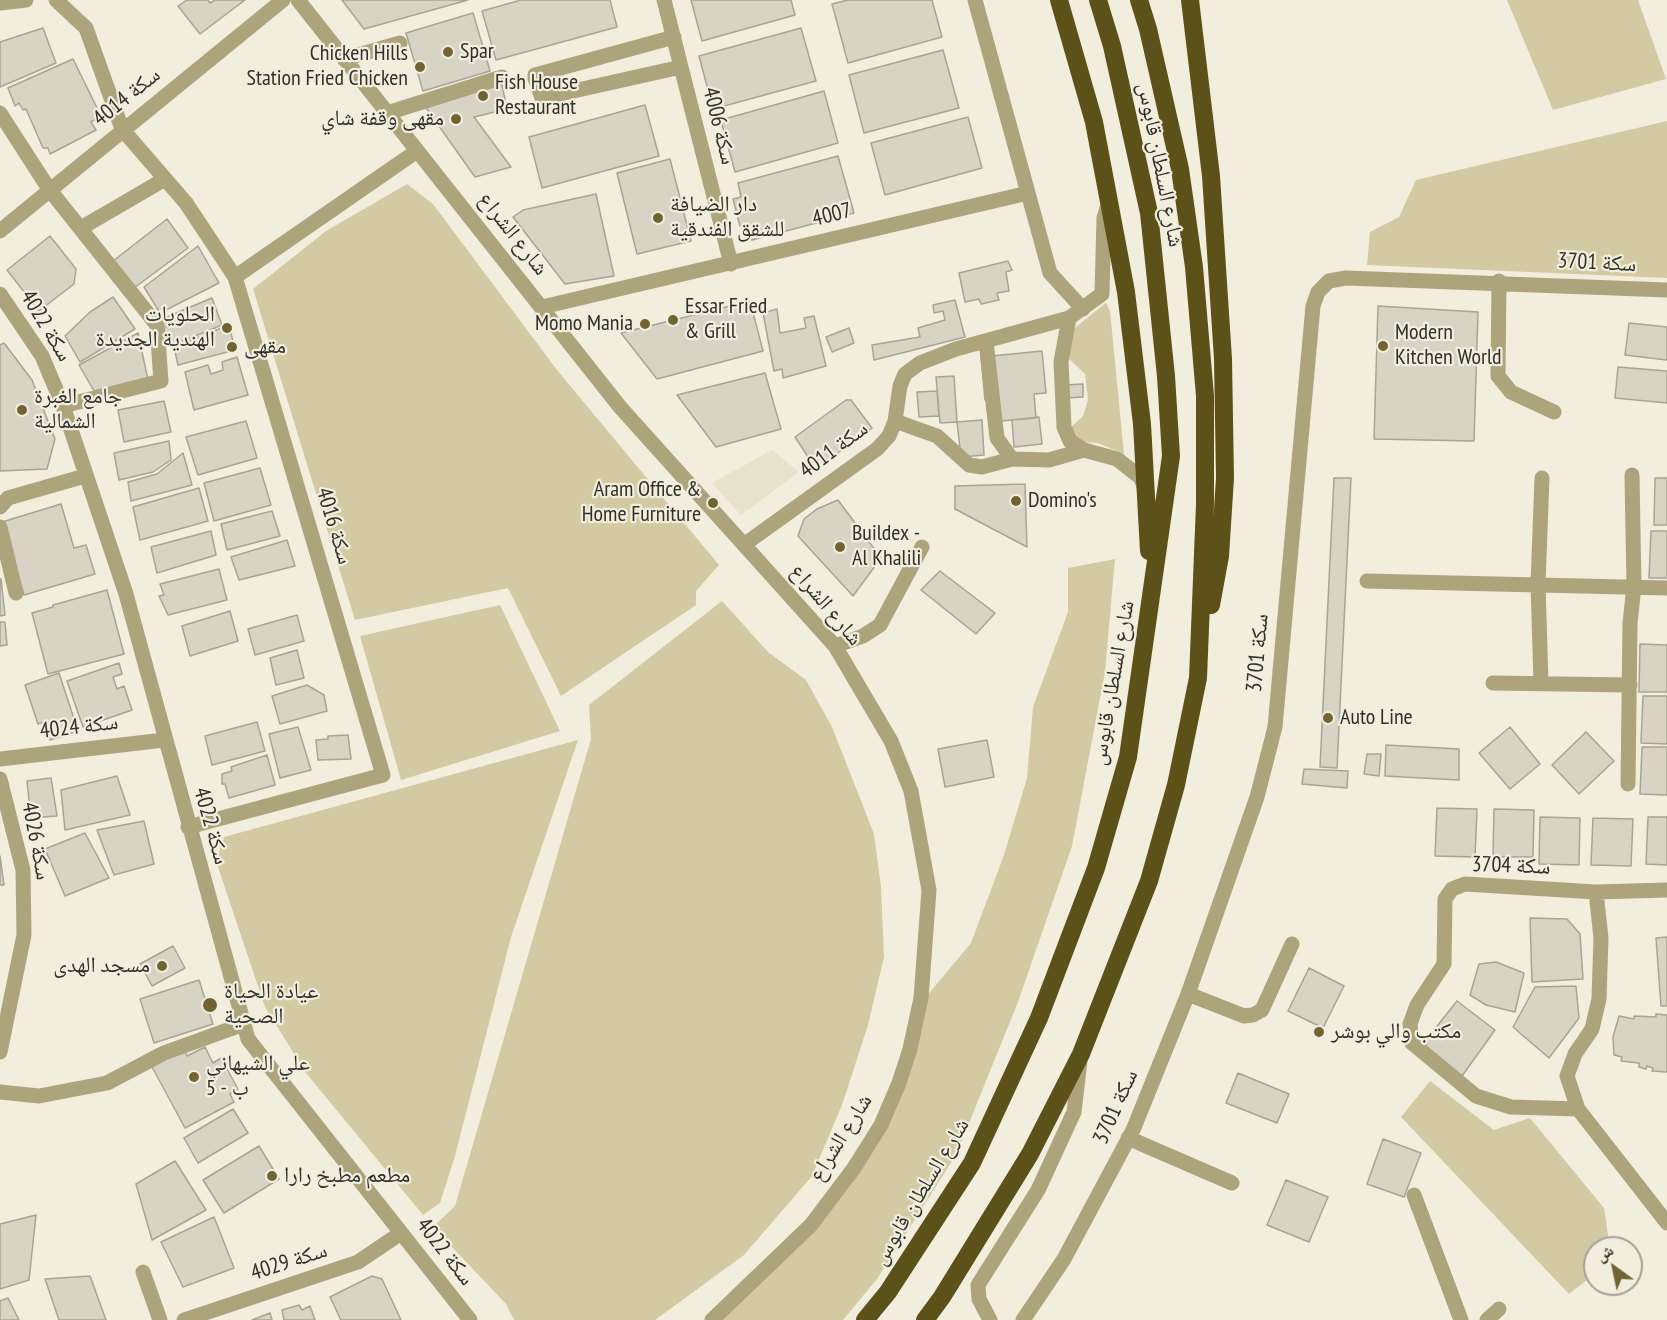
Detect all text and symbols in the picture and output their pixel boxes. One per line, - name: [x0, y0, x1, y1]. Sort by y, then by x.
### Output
- place label: Spar: [460, 39, 494, 65]
- place label: Chicken Hills Station Fried Chicken: [246, 41, 408, 92]
- marker: Spar: [441, 45, 455, 59]
- marker: Chicken Hills Station Fried Chicken: [413, 60, 427, 74]
- street label: سكة 4014: [88, 62, 166, 132]
- place label: Fish House Restaurant: [495, 70, 578, 122]
- street label: شارع السلطان قابوس: [1131, 81, 1189, 249]
- street label: سكة 4006: [697, 85, 741, 167]
- marker: Fish House Restaurant: [476, 89, 490, 103]
- place label: مقهى وقفة شاي: [321, 106, 444, 132]
- marker: مقهى وقفة شاي: [449, 112, 463, 126]
- street label: شارع الشراع: [472, 187, 554, 281]
- place label: دار الضيافة للشقق الفندقية: [670, 192, 784, 243]
- street label: 4007: [810, 197, 854, 233]
- marker: دار الضيافة للشقق الفندقية: [651, 211, 665, 225]
- street label: سكة 3701: [1557, 248, 1637, 278]
- street label: سكة 4022: [14, 285, 78, 367]
- place label: Essar Fried & Grill: [685, 294, 767, 346]
- place label: الحلويات الهندية الجديدة: [96, 302, 215, 354]
- place label: Momo Mania: [535, 311, 633, 337]
- marker: Essar Fried & Grill: [666, 313, 680, 327]
- marker: Momo Mania: [638, 317, 652, 331]
- place label: Modern Kitchen World: [1395, 320, 1502, 372]
- marker: الحلويات الهندية الجديدة: [220, 321, 234, 335]
- place label: مقهى: [244, 334, 286, 360]
- marker: Modern Kitchen World: [1376, 339, 1390, 353]
- marker: مقهى: [225, 340, 239, 354]
- place label: جامع الغبرة الشمالية: [34, 384, 122, 436]
- marker: جامع الغبرة الشمالية: [15, 403, 29, 417]
- street label: سكة 4011: [795, 416, 873, 484]
- place label: Aram Office & Home Furniture: [582, 477, 701, 528]
- street label: سكة 4016: [310, 484, 358, 568]
- place label: Domino's: [1028, 488, 1097, 514]
- marker: Domino's: [1009, 494, 1023, 508]
- marker: Aram Office & Home Furniture: [706, 496, 720, 510]
- place label: Buildex - Al Khalili: [852, 521, 921, 572]
- marker: Buildex - Al Khalili: [833, 540, 847, 554]
- street label: شارع الشراع: [784, 559, 868, 651]
- street label: شارع السلطان قابوس: [1086, 599, 1140, 767]
- street label: سكة 3701: [1241, 613, 1275, 693]
- place label: Auto Line: [1340, 705, 1413, 731]
- street label: سكة 4024: [38, 709, 120, 745]
- marker: Auto Line: [1321, 711, 1335, 725]
- street label: سكة 4022: [187, 784, 235, 868]
- street label: سكة 4026: [16, 800, 56, 882]
- street label: سكة 3704: [1471, 851, 1551, 881]
- place label: مسجد الهدى: [53, 953, 150, 979]
- marker: مسجد الهدى: [155, 959, 169, 973]
- place label: عيادة الحياة الصحية: [224, 979, 318, 1030]
- marker: عيادة الحياة الصحية: [201, 996, 219, 1014]
- place label: مكتب والي بوشر: [1331, 1019, 1461, 1045]
- marker: مكتب والي بوشر: [1312, 1025, 1326, 1039]
- place label: علي الشيهاني ب - 5: [206, 1051, 310, 1102]
- street label: سكة 3701: [1088, 1066, 1144, 1148]
- marker: علي الشيهاني ب - 5: [187, 1070, 201, 1084]
- street label: شارع الشراع: [804, 1089, 878, 1187]
- street label: شارع السلطان قابوس: [867, 1114, 975, 1270]
- place label: مطعم مطبخ رارا: [284, 1163, 410, 1189]
- marker: مطعم مطبخ رارا: [265, 1169, 279, 1183]
- street label: سكة 4022: [410, 1213, 480, 1291]
- north arrow: [1583, 1236, 1643, 1296]
- street label: سكة 4029: [247, 1237, 331, 1287]
- text: ش: [1592, 1240, 1617, 1266]

